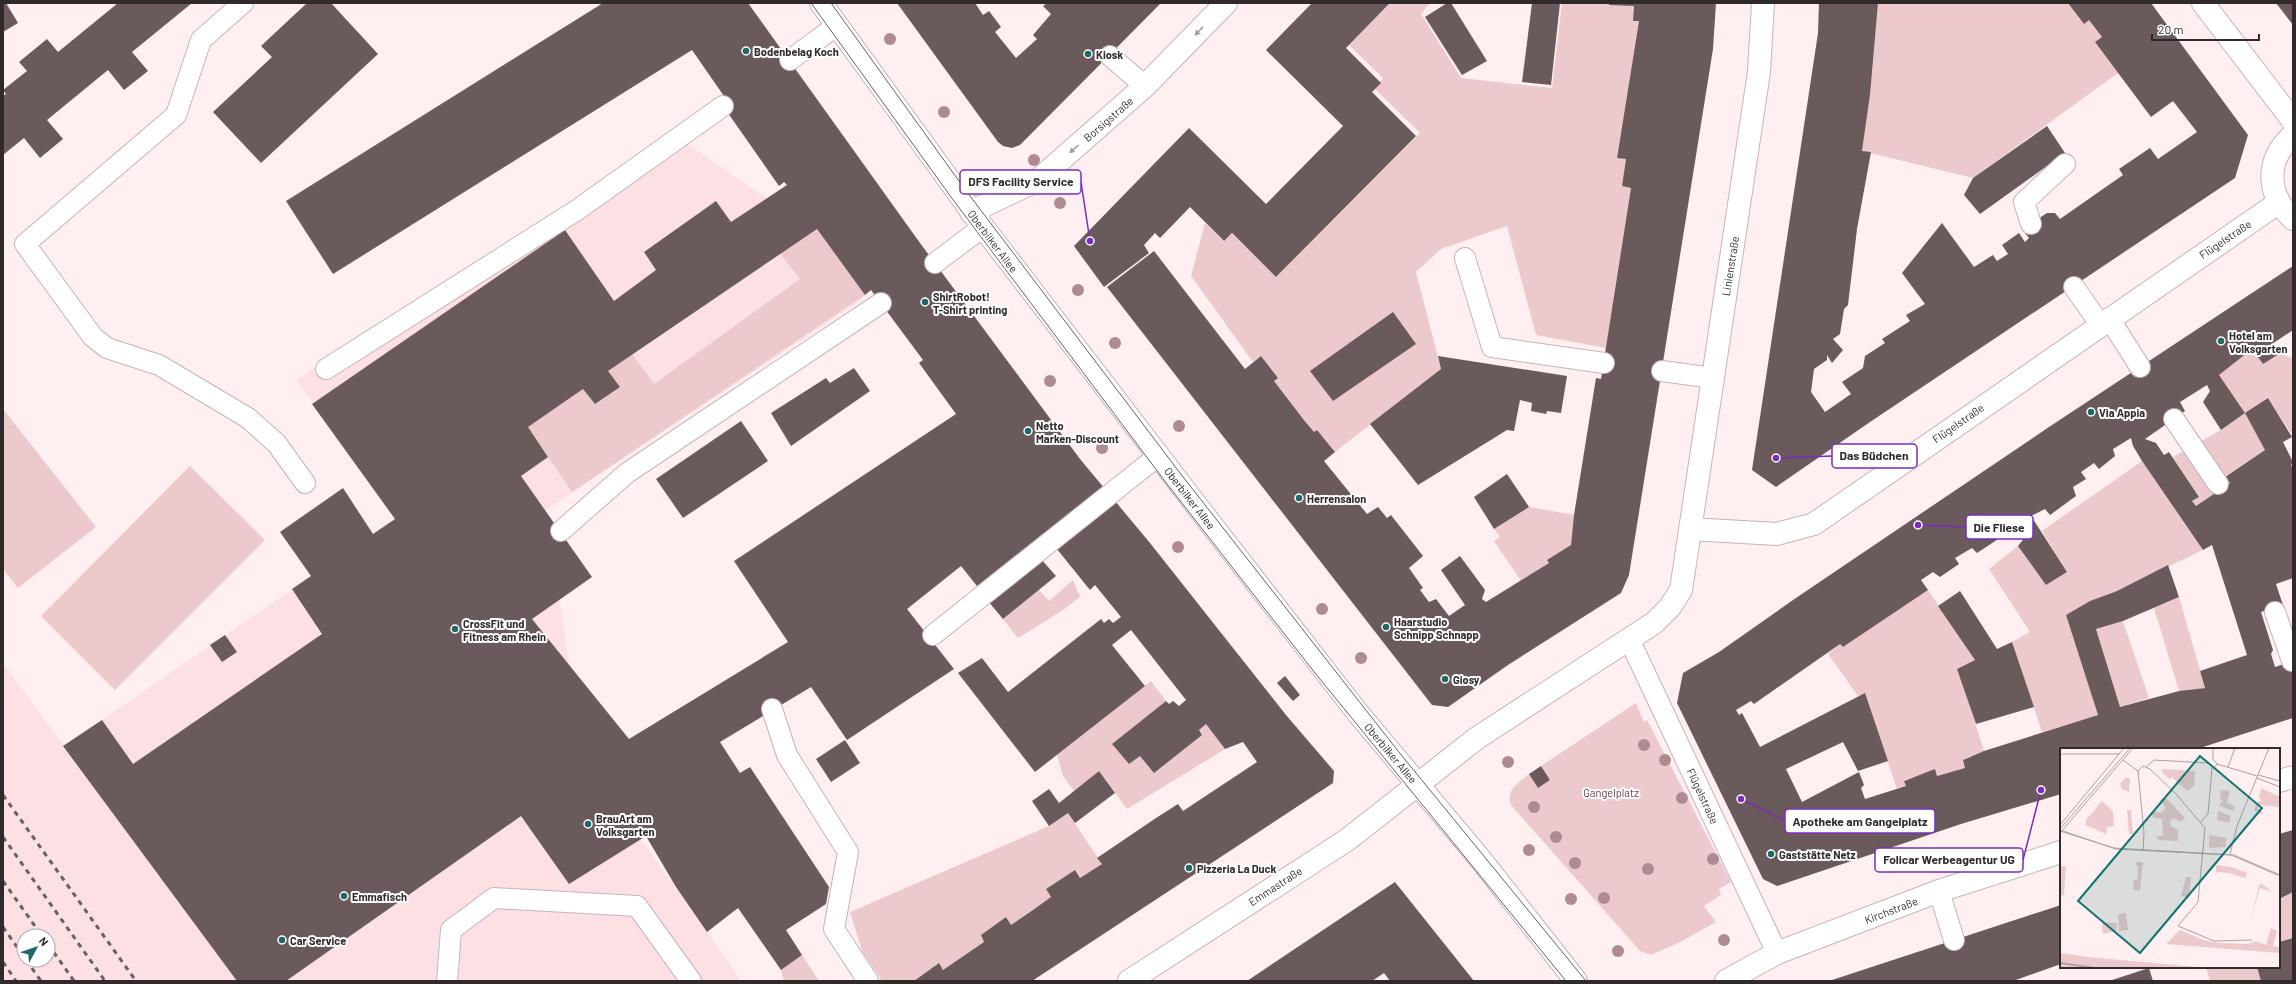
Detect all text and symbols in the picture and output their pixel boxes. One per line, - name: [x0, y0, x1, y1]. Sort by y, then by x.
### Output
- scale bar: [2152, 16, 2259, 42]
- text: 20 m: [2158, 22, 2184, 36]
- one-way arrow: [1194, 26, 1204, 36]
- place label: Bodenbelag Koch: [754, 45, 839, 58]
- marker: Bodenbelag Koch: [741, 46, 751, 56]
- place label: Kiosk: [1096, 48, 1123, 61]
- marker: Kiosk: [1083, 49, 1093, 59]
- street label: Borsigstraße: [1080, 94, 1136, 144]
- one-way arrow: [1069, 144, 1079, 154]
- callout: DFS Facility Service: [960, 170, 1081, 194]
- text: DFS Facility Service: [968, 174, 1074, 188]
- street label: Oberbilker Allee: [965, 207, 1021, 275]
- street label: Flügelstraße: [2197, 217, 2254, 261]
- street label: Linienstraße: [1719, 235, 1741, 297]
- place label: ShirtRobot! T-Shirt printing: [933, 290, 1007, 316]
- marker: ShirtRobot! T-Shirt printing: [920, 297, 930, 307]
- place label: Hotel am Volksgarten: [2229, 329, 2288, 355]
- marker: Hotel am Volksgarten: [2216, 336, 2226, 346]
- street label: Flügelstraße: [1930, 400, 1986, 445]
- place label: Via Appia: [2099, 406, 2145, 419]
- marker: Via Appia: [2086, 407, 2096, 417]
- place label: Netto Marken-Discount: [1036, 419, 1119, 445]
- marker: Netto Marken-Discount: [1023, 426, 1033, 436]
- callout: Das Büdchen: [1832, 444, 1917, 468]
- text: Das Büdchen: [1840, 448, 1908, 462]
- street label: Oberbilker Allee: [1162, 465, 1218, 532]
- place label: Herrensalon: [1307, 492, 1366, 505]
- marker: Herrensalon: [1294, 493, 1304, 503]
- callout: Die Fliese: [1966, 515, 2033, 539]
- text: Die Fliese: [1973, 520, 2025, 534]
- place label: Haarstudio Schnipp Schnapp: [1394, 615, 1479, 641]
- place label: CrossFit und Fitness am Rhein: [463, 617, 546, 643]
- marker: Haarstudio Schnipp Schnapp: [1381, 622, 1391, 632]
- marker: CrossFit und Fitness am Rhein: [450, 624, 460, 634]
- place label: Giosy: [1453, 673, 1480, 686]
- marker: Giosy: [1440, 674, 1450, 684]
- street label: Oberbilker Allee: [1362, 720, 1420, 786]
- inset map: [2060, 748, 2280, 968]
- street label: Flügelstraße: [1684, 766, 1722, 826]
- park label: Gangelplatz: [1583, 786, 1639, 799]
- callout: Apotheke am Gangelplatz: [1785, 809, 1935, 833]
- place label: BrauArt am Volksgarten: [596, 812, 655, 838]
- text: Apotheke am Gangelplatz: [1793, 814, 1928, 828]
- marker: BrauArt am Volksgarten: [583, 819, 593, 829]
- place label: Gaststätte Netz: [1779, 848, 1856, 861]
- callout: Folicar Werbeagentur UG: [1875, 848, 2023, 872]
- marker: Gaststätte Netz: [1766, 849, 1776, 859]
- text: Folicar Werbeagentur UG: [1883, 852, 2015, 866]
- place label: Pizzeria La Duck: [1197, 862, 1276, 875]
- marker: Pizzeria La Duck: [1184, 863, 1194, 873]
- street label: Emmastraße: [1246, 864, 1304, 908]
- place label: Emmafisch: [352, 890, 407, 903]
- marker: Emmafisch: [339, 891, 349, 901]
- street label: Kirchstraße: [1863, 894, 1920, 926]
- north arrow: [16, 928, 56, 968]
- text: N: [37, 934, 51, 948]
- place label: Car Service: [290, 934, 346, 947]
- marker: Car Service: [277, 935, 287, 945]

